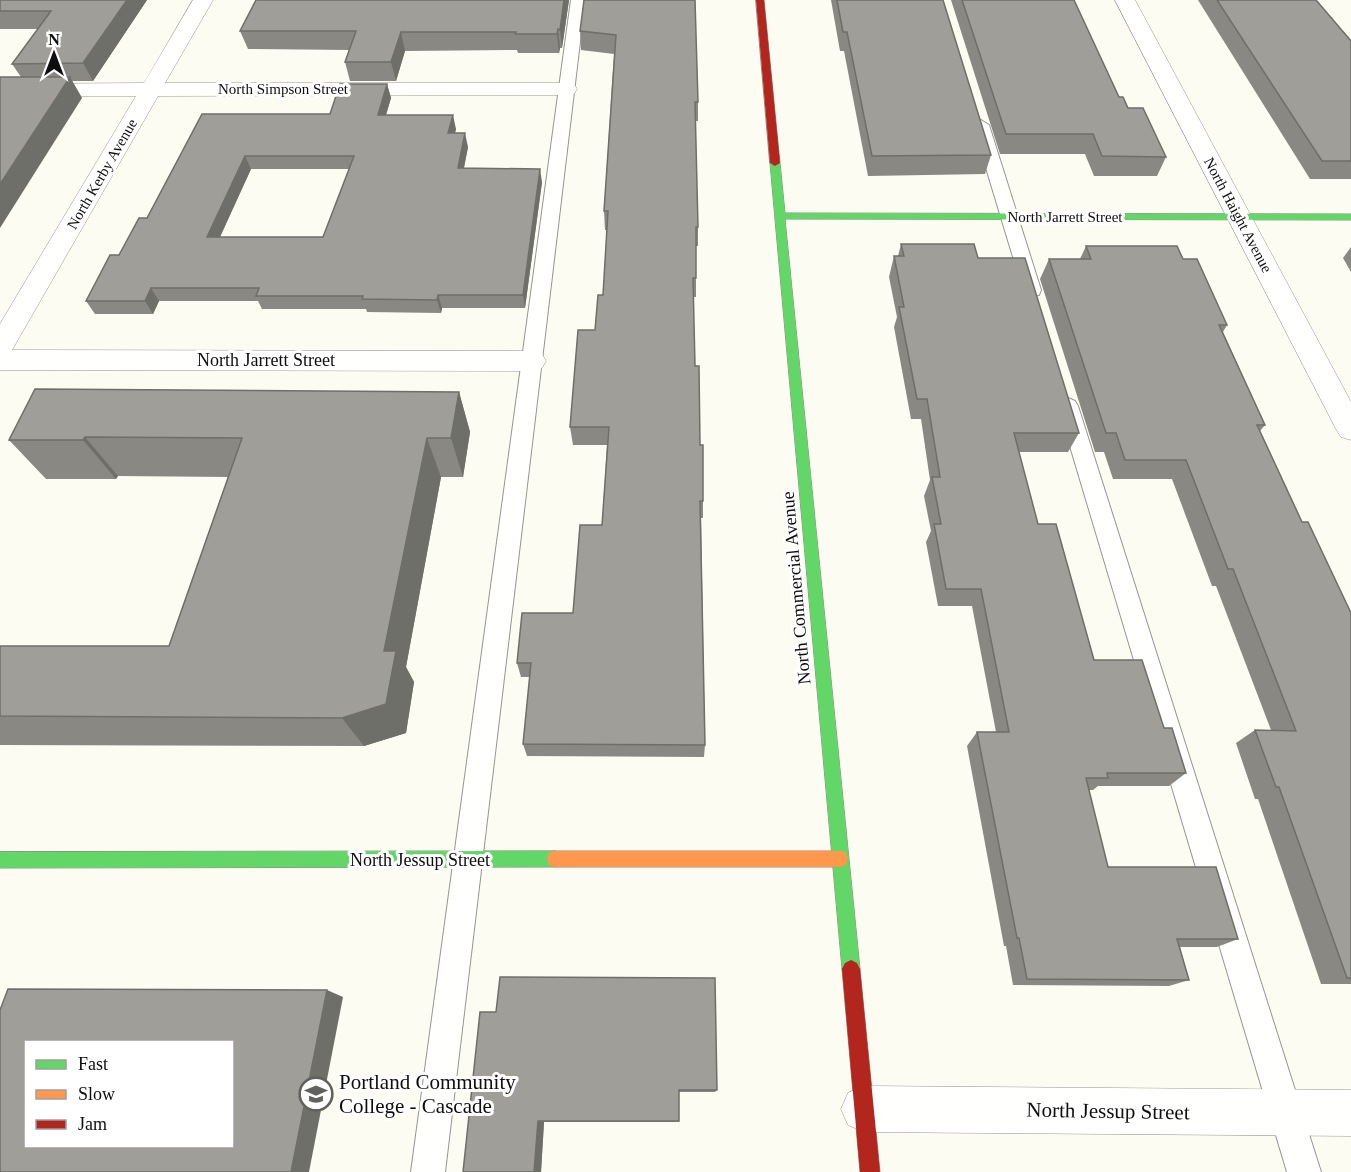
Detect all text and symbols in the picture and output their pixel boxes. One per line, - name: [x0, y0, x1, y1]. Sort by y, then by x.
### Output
- north arrow: [24, 24, 84, 84]
- text: N: [48, 31, 60, 48]
- street label: North Simpson Street: [218, 81, 349, 97]
- street label: North Kerby Avenue: [64, 116, 140, 232]
- street label: North Haight Avenue: [1201, 155, 1275, 276]
- street label: North Jarrett Street: [1008, 209, 1123, 225]
- street label: North Jarrett Street: [197, 350, 335, 370]
- street label: North Commercial Avenue: [778, 491, 814, 685]
- street label: North Jessup Street: [350, 850, 490, 870]
- legend: [24, 1040, 234, 1148]
- text: Fast: [78, 1054, 108, 1074]
- place label: Portland Community College - Cascade: [339, 1070, 516, 1118]
- school or university icon: Portland Community College - Cascade: [298, 1076, 334, 1112]
- text: Slow: [78, 1084, 115, 1104]
- street label: North Jessup Street: [1026, 1098, 1190, 1124]
- text: Jam: [78, 1114, 107, 1134]

